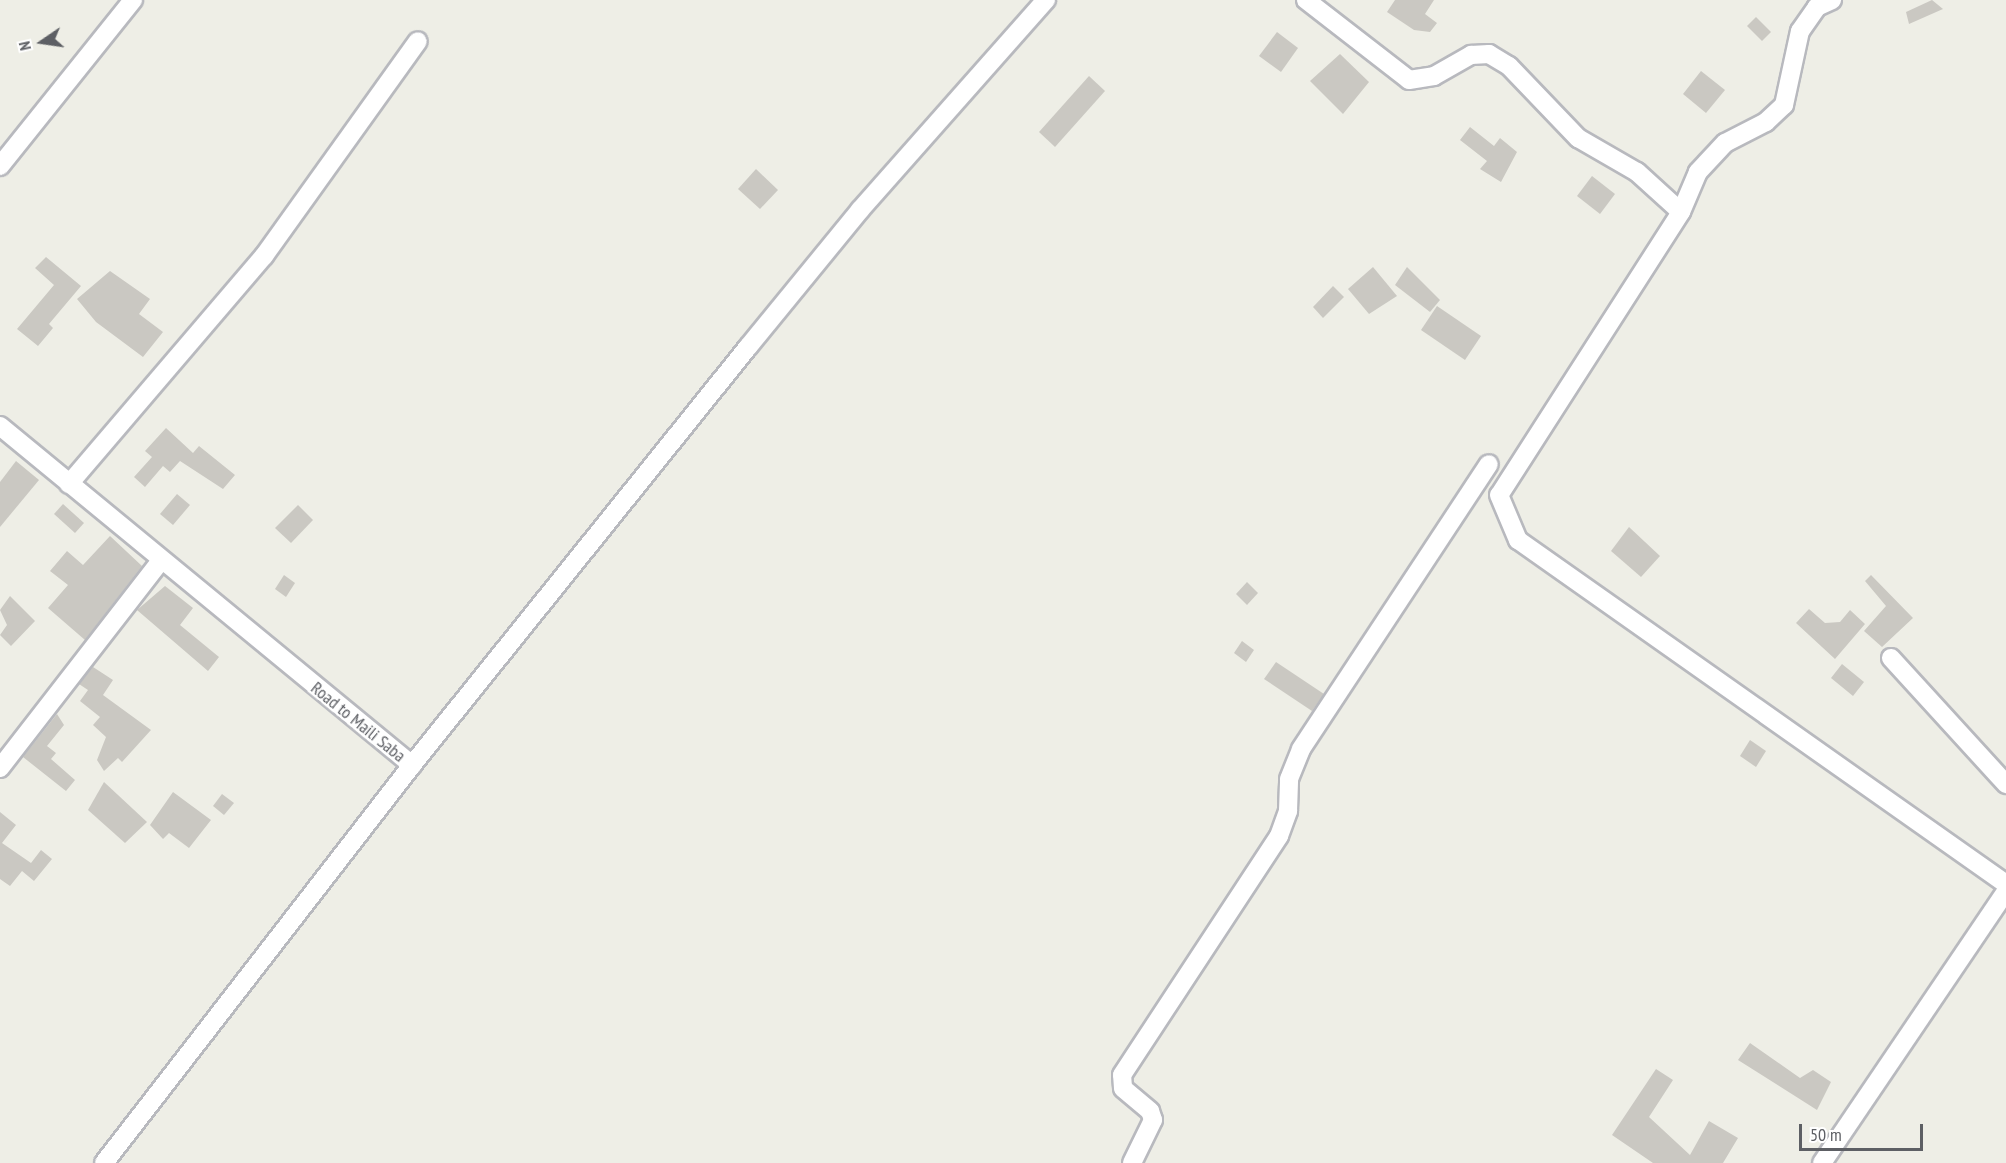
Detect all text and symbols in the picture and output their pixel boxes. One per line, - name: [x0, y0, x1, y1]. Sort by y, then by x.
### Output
- north arrow: [12, 12, 72, 72]
- text: N: [14, 40, 35, 53]
- street label: Road to Maili Saba: [306, 677, 410, 767]
- scale bar: [1802, 1112, 1926, 1150]
- text: 50 m: [1810, 1123, 1842, 1146]

